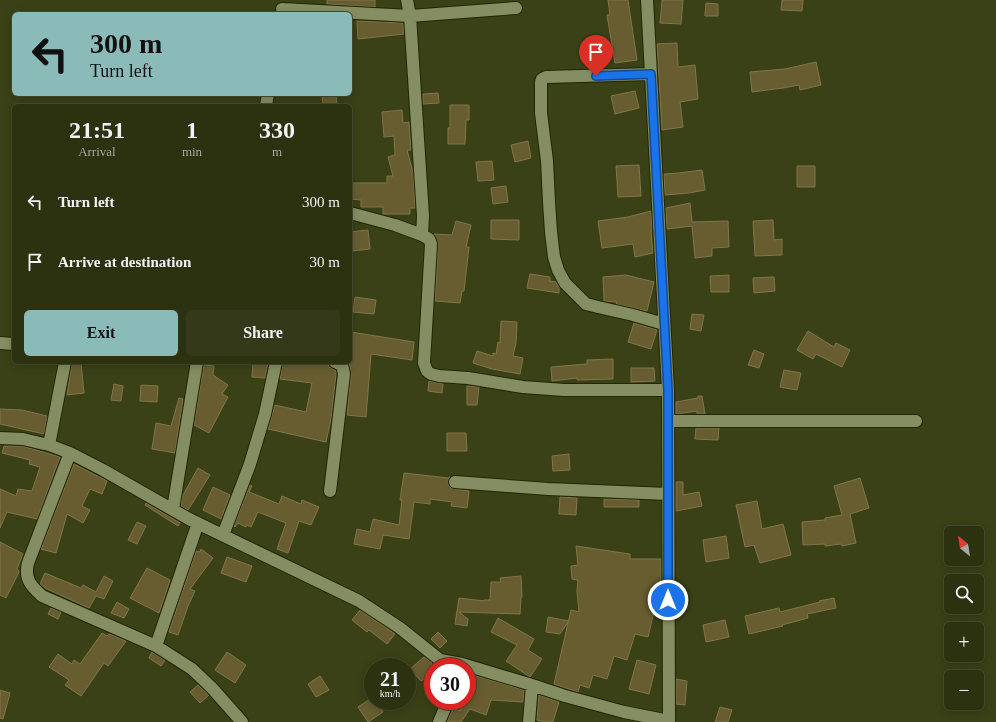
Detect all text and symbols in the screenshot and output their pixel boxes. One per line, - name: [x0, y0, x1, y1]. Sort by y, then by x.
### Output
- icon: left: [24, 28, 76, 80]
- text: 300 m: [90, 28, 162, 59]
- pin: [579, 35, 613, 76]
- icon: arrive: [585, 41, 607, 63]
- text: Turn left: [90, 61, 153, 81]
- text: 21:51: [69, 117, 125, 143]
- text: 1: [186, 117, 198, 143]
- text: 330: [259, 117, 295, 143]
- text: Arrival: [78, 144, 116, 159]
- text: min: [182, 144, 202, 159]
- text: m: [272, 144, 282, 159]
- icon: left: [24, 191, 46, 213]
- text: Turn left: [58, 194, 115, 210]
- text: 300 m: [302, 194, 340, 210]
- icon: arrive: [24, 251, 46, 273]
- text: Arrive at destination: [58, 254, 191, 270]
- text: 30 m: [310, 254, 340, 270]
- button: Exit: [24, 310, 178, 356]
- button: Share: [186, 310, 340, 356]
- north arrow: [944, 526, 984, 566]
- map controls: [944, 526, 984, 710]
- button: search: [944, 574, 984, 614]
- position arrow: [647, 579, 689, 621]
- button: +: [944, 622, 984, 662]
- speed limit sign: 30: [424, 658, 476, 710]
- text: 21: [380, 668, 400, 690]
- button: −: [944, 670, 984, 710]
- text: km/h: [380, 688, 400, 699]

